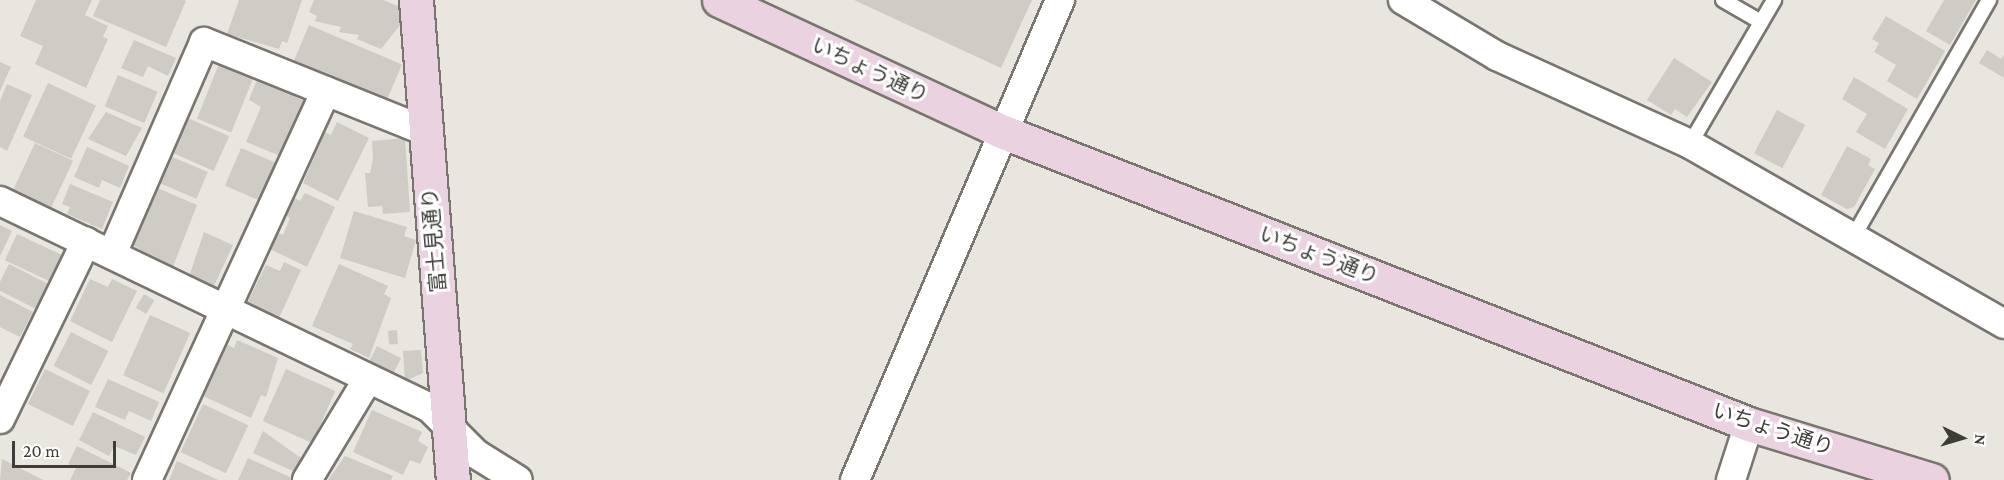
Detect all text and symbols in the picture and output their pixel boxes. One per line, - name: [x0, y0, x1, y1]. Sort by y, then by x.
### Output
- street label: いちょう通り: [808, 32, 932, 108]
- street label: 富士見通り: [417, 187, 451, 293]
- street label: いちょう通り: [1256, 221, 1382, 289]
- street label: いちょう通り: [1709, 398, 1837, 460]
- north arrow: [1932, 408, 1992, 468]
- scale bar: [15, 429, 118, 467]
- text: N: [1971, 433, 1989, 446]
- text: 20 m: [23, 441, 60, 461]

